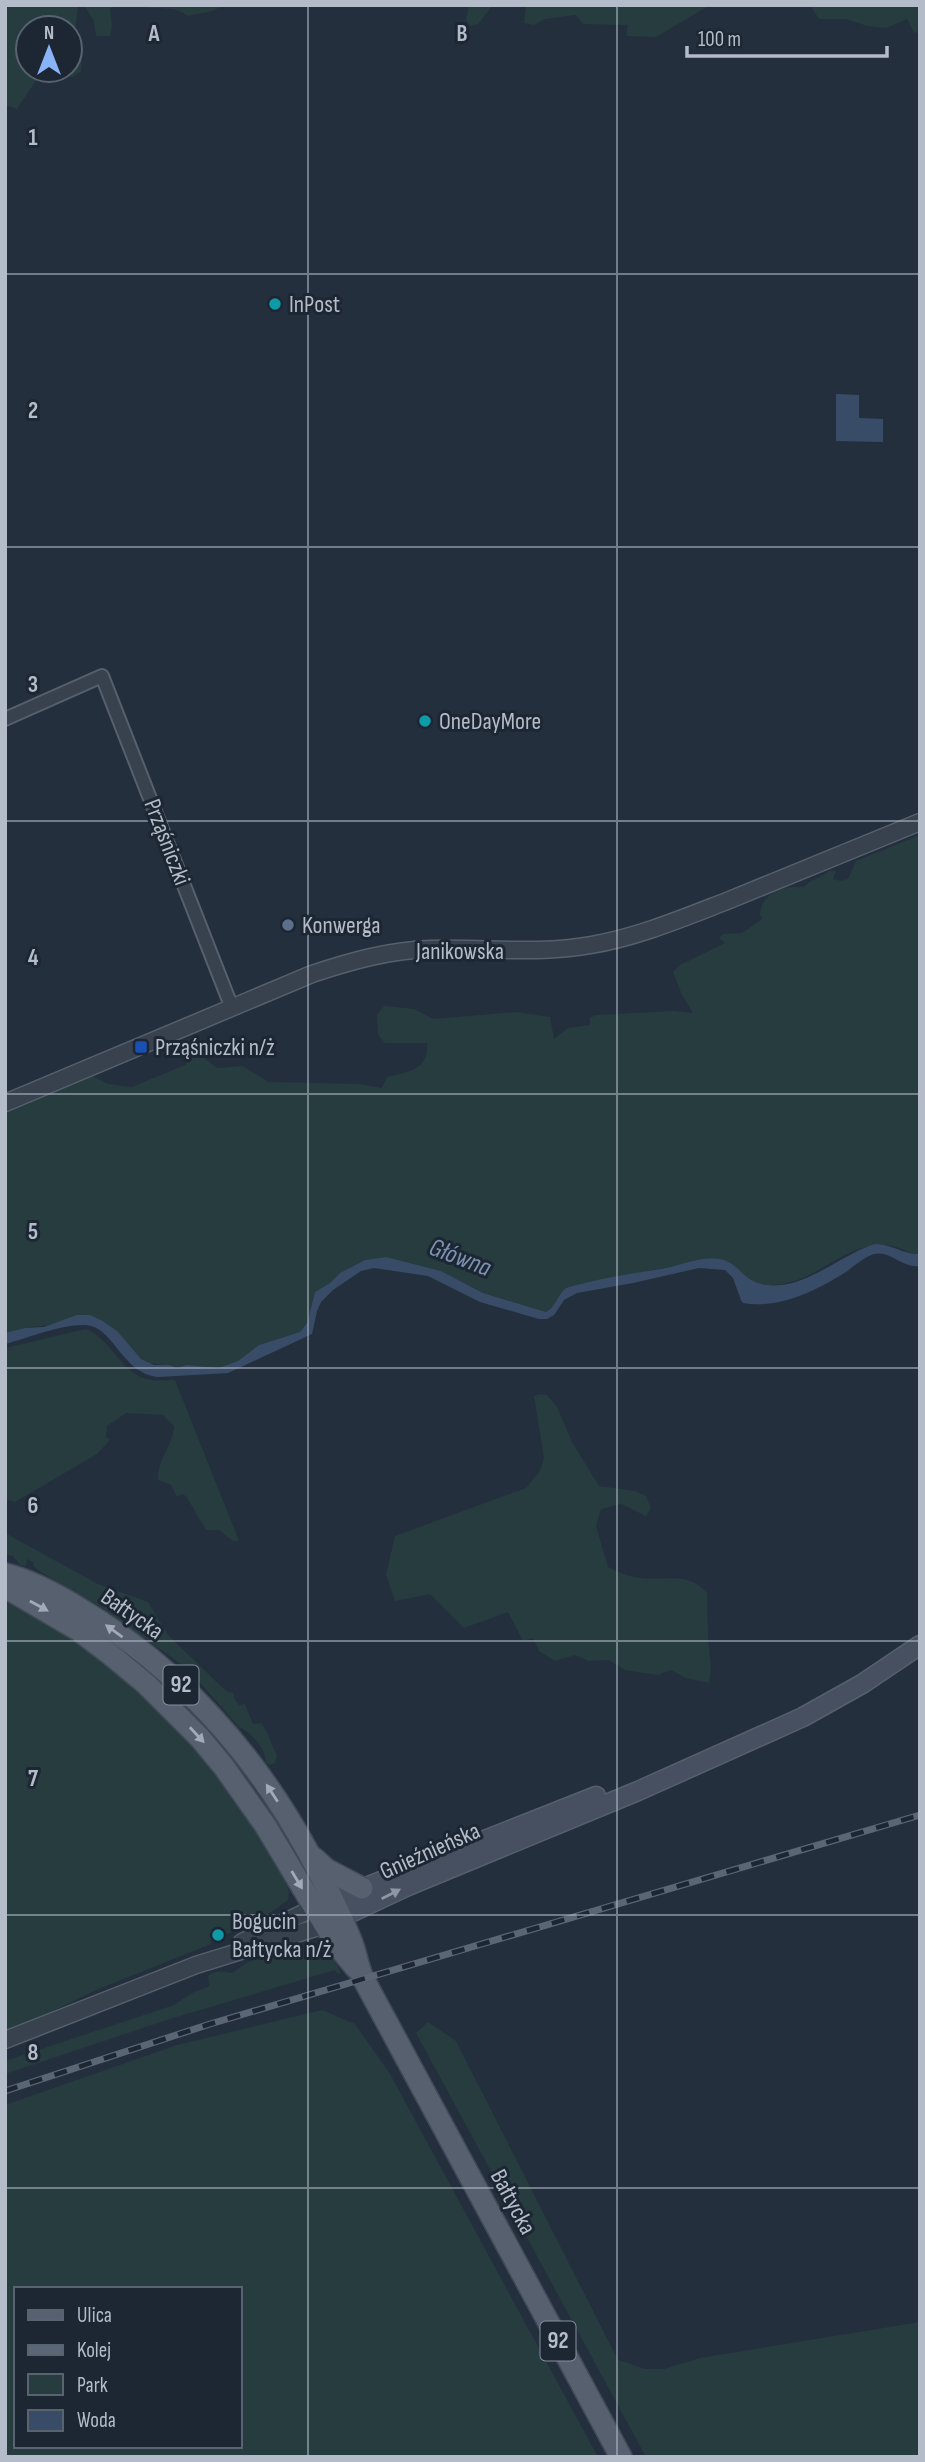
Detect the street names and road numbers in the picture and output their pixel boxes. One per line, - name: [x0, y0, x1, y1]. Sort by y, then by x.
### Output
- street label: Prząśniczki: [137, 795, 197, 889]
- street label: Janikowska: [415, 937, 504, 966]
- street label: Bałtycka: [95, 1582, 169, 1646]
- road number: 92: [164, 1666, 198, 1704]
- street label: Gnieźnieńska: [375, 1816, 485, 1886]
- street label: Bałtycka: [484, 2164, 542, 2240]
- road number: 92: [540, 2322, 576, 2360]

